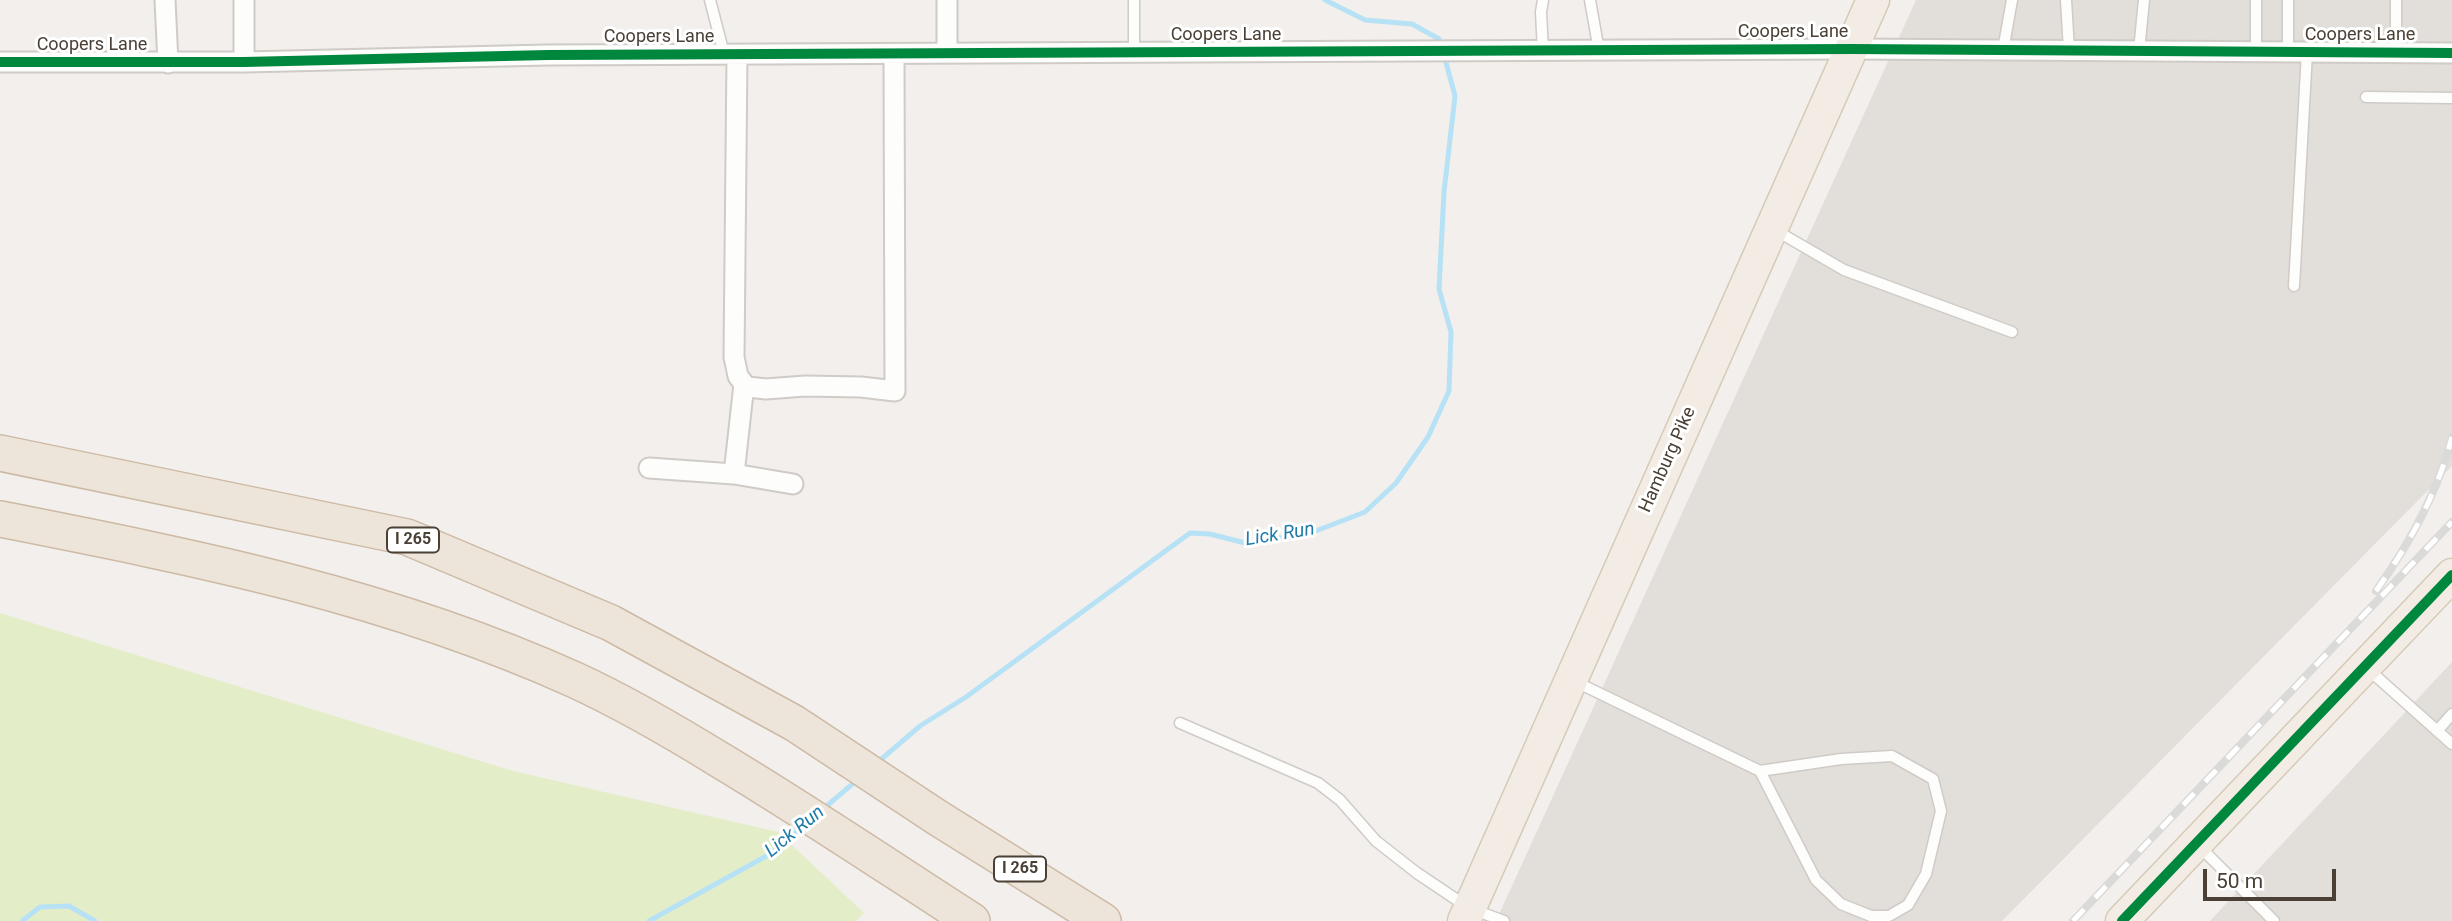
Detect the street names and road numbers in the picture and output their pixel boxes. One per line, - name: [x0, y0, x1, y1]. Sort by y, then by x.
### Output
- street label: Coopers Lane: [1738, 21, 1848, 43]
- street label: Coopers Lane: [1171, 24, 1281, 46]
- street label: Coopers Lane: [2305, 24, 2415, 46]
- street label: Coopers Lane: [604, 26, 714, 48]
- street label: Coopers Lane: [37, 34, 147, 56]
- street label: Hamburg Pike: [1635, 404, 1701, 516]
- road number: I 265: [387, 527, 439, 552]
- road number: I 265: [994, 856, 1046, 882]

